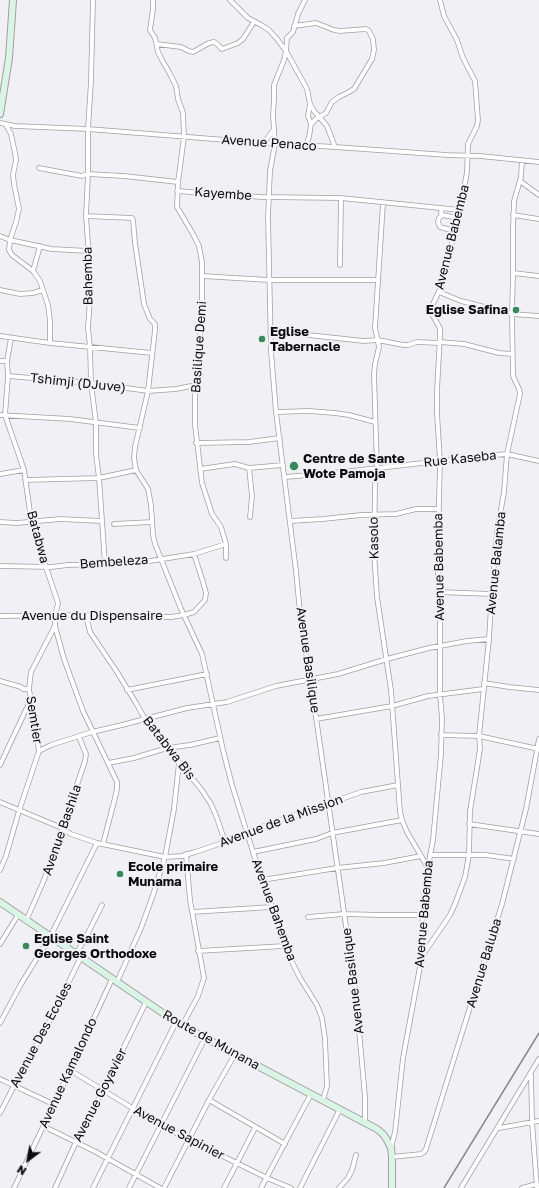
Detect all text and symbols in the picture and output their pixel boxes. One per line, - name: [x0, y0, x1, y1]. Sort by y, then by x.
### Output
- street label: Avenue Penaco: [221, 132, 317, 154]
- street label: Avenue Babemba: [431, 183, 473, 291]
- street label: Kayembe: [194, 184, 252, 204]
- street label: Bahemba: [80, 247, 96, 305]
- street label: Basilique Demi: [188, 300, 210, 394]
- place label: Eglise Safina: [426, 302, 508, 318]
- marker: Eglise Safina: [511, 305, 521, 315]
- place label: Eglise Tabernacle: [270, 324, 341, 355]
- marker: Eglise Tabernacle: [257, 334, 267, 344]
- street label: Tshimji (DJuve): [29, 370, 127, 396]
- street label: Rue Kaseba: [423, 447, 497, 471]
- place label: Centre de Sante Wote Pamoja: [303, 451, 405, 482]
- marker: Centre de Sante Wote Pamoja: [288, 460, 300, 472]
- street label: Batabwa: [23, 509, 53, 565]
- street label: Avenue Balamba: [483, 511, 509, 615]
- street label: Avenue Babemba: [430, 513, 448, 621]
- street label: Kasolo: [366, 517, 382, 559]
- street label: Bembeleza: [79, 552, 149, 572]
- street label: Avenue Basilique: [293, 606, 323, 714]
- street label: Avenue du Dispensaire: [21, 608, 163, 624]
- street label: Semtier: [23, 695, 45, 745]
- street label: Batabwa Bis: [139, 713, 199, 783]
- street label: Avenue Bashila: [39, 783, 85, 877]
- street label: Avenue de la Mission: [217, 791, 345, 851]
- street label: Avenue Bahemba: [248, 857, 300, 963]
- place label: Ecole primaire Munama: [128, 859, 218, 890]
- street label: Avenue Babemba: [412, 860, 436, 968]
- marker: Ecole primaire Munama: [115, 869, 125, 879]
- street label: Avenue Baluba: [463, 916, 505, 1010]
- street label: Avenue Basilique: [339, 927, 367, 1035]
- place label: Eglise Saint Georges Orthodoxe: [34, 931, 157, 962]
- marker: Eglise Saint Georges Orthodoxe: [21, 941, 31, 951]
- street label: Avenue Des Ecoles: [7, 980, 75, 1090]
- street label: Route de Munana: [160, 1007, 262, 1073]
- street label: Avenue Kamalondo: [36, 1015, 100, 1131]
- street label: Avenue Goyavier: [70, 1045, 130, 1145]
- street label: Avenue Sapinier: [131, 1103, 227, 1163]
- north arrow: [8, 1140, 48, 1180]
- text: N: [14, 1163, 28, 1178]

